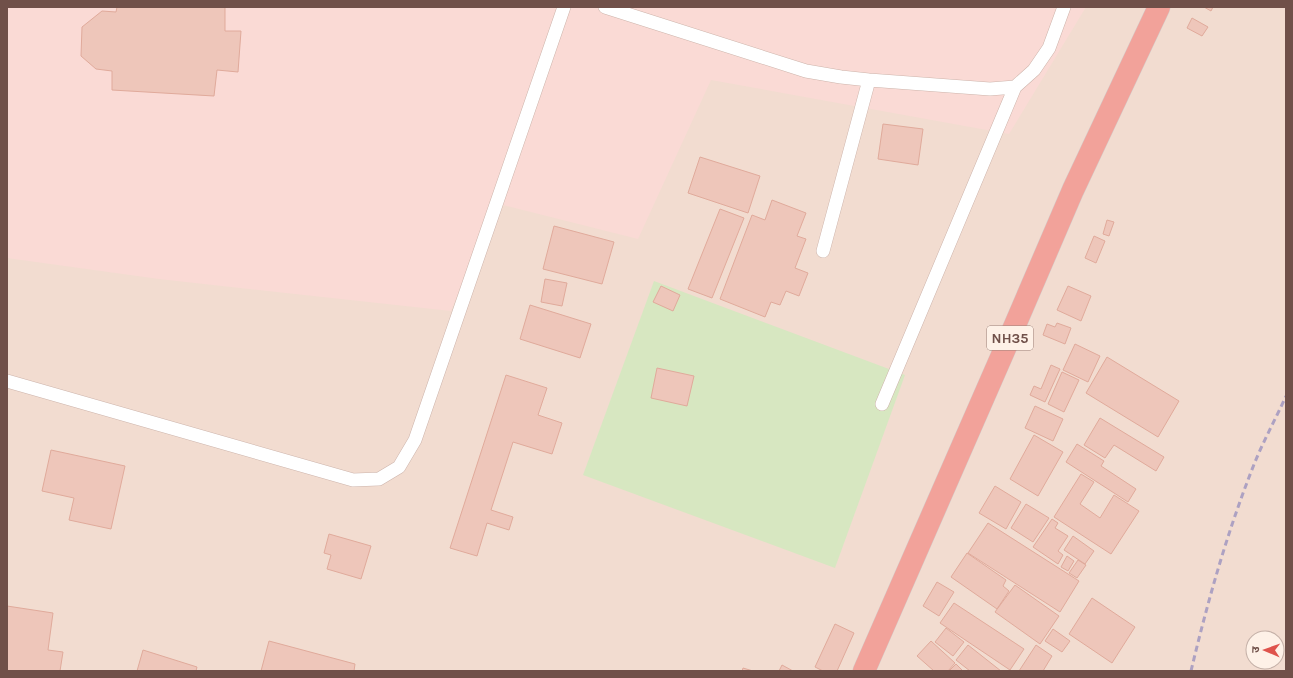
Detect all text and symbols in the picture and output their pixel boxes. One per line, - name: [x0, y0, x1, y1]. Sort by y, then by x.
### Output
- road number: NH35: [987, 326, 1033, 350]
- north arrow: [1245, 630, 1285, 670]
- text: उ: [1249, 646, 1262, 653]

